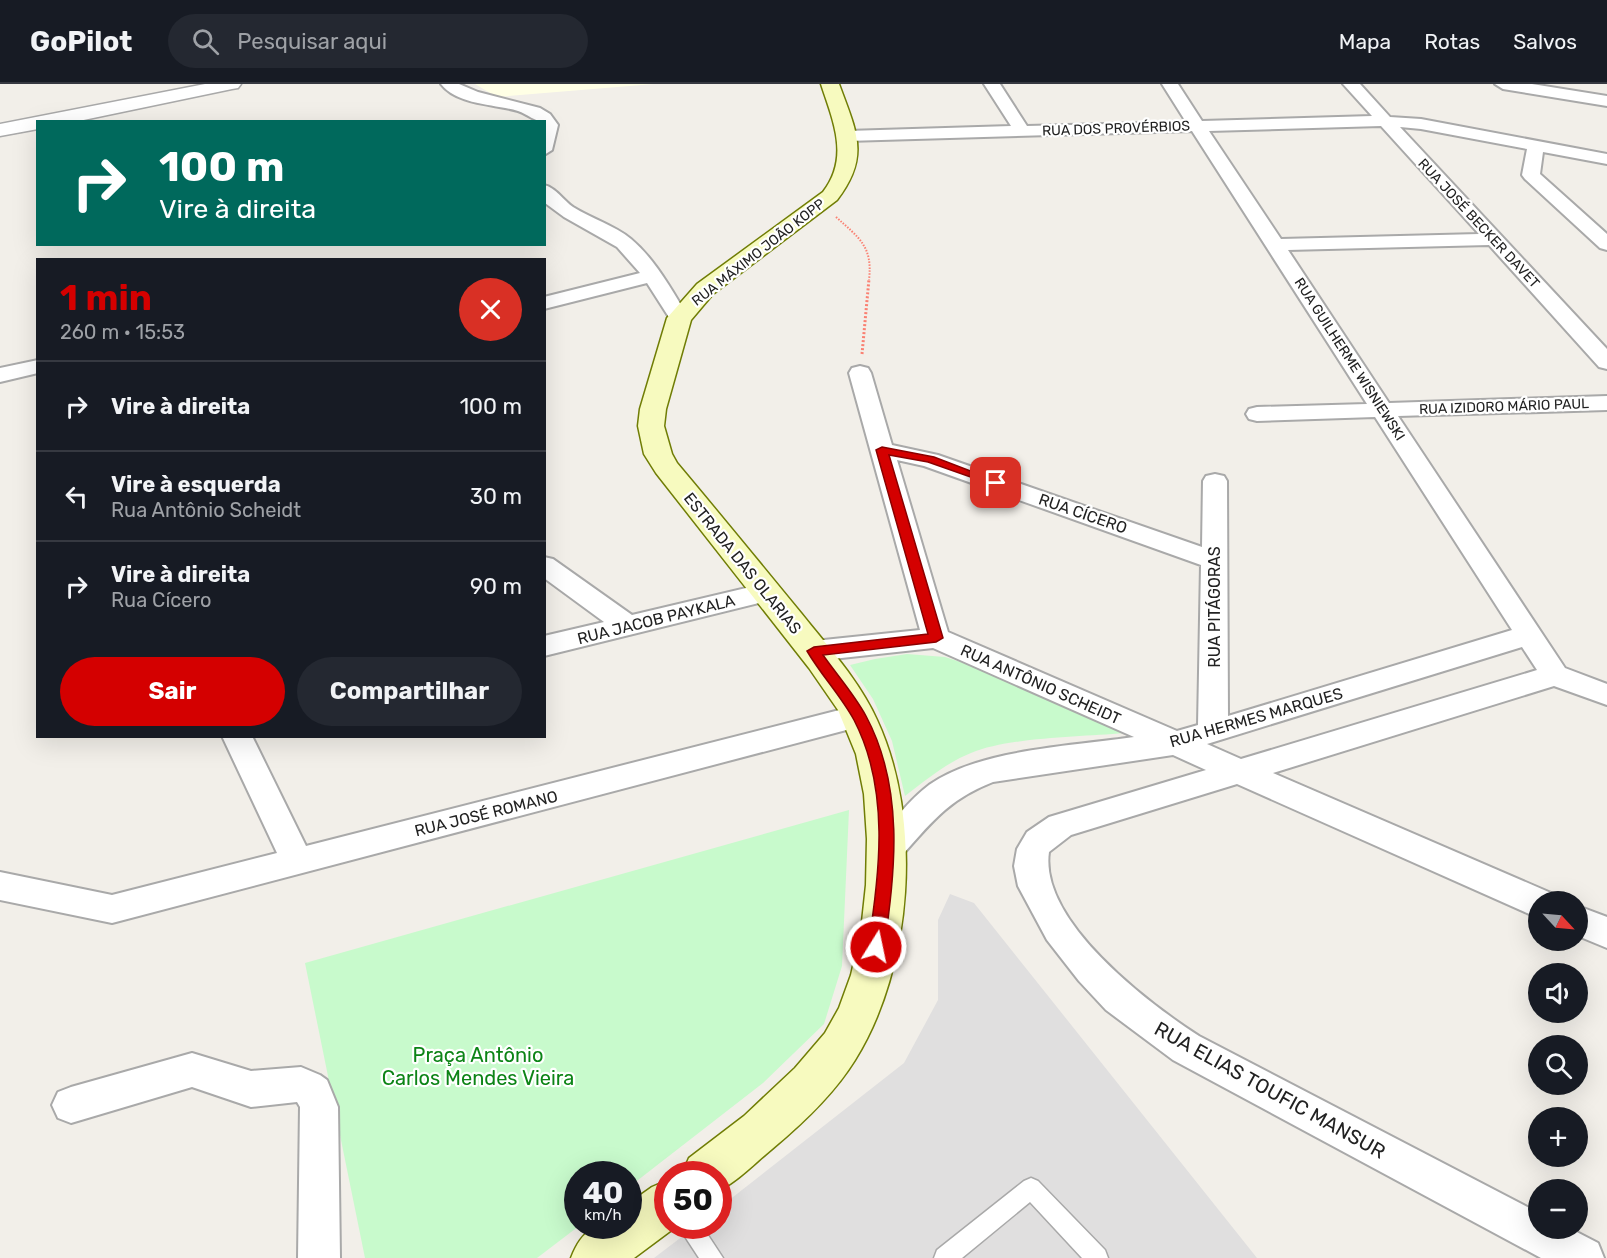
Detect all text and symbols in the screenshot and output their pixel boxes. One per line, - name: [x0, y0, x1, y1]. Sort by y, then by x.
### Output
- search box: [168, 14, 588, 68]
- text: GoPilot: [30, 25, 132, 58]
- icon: search: [189, 25, 222, 58]
- text: Pesquisar aqui: [237, 28, 387, 55]
- text: Mapa: [1339, 29, 1391, 54]
- text: Rotas: [1424, 29, 1480, 54]
- text: Salvos: [1513, 29, 1577, 54]
- street label: RUA DOS PROVÉRBIOS: [1042, 116, 1191, 140]
- text: 100 m: [159, 142, 284, 192]
- icon: right: [60, 144, 138, 222]
- street label: RUA JOSÉ BECKER DAVET: [1414, 154, 1544, 292]
- text: Vire à direita: [159, 193, 316, 225]
- street label: RUA MÁXIMO JOÃO KOPP: [688, 194, 828, 310]
- street label: RUA GUILHERME WISNIEWSKI: [1291, 275, 1409, 444]
- text: 1 min: [60, 276, 152, 319]
- button: close: [459, 278, 522, 341]
- text: 260 m · 15:53: [60, 320, 185, 344]
- icon: right: [60, 390, 93, 423]
- text: Vire à direita: [111, 393, 250, 420]
- text: 100 m: [460, 393, 522, 420]
- street label: RUA IZIDORO MÁRIO PAUL: [1419, 394, 1589, 418]
- pin: [970, 457, 1021, 508]
- icon: arrive: [979, 466, 1012, 499]
- text: Vire à esquerda: [111, 471, 281, 498]
- icon: left: [60, 480, 93, 513]
- text: 30 m: [470, 483, 522, 510]
- street label: ESTRADA DAS OLARIAS: [680, 489, 805, 638]
- street label: RUA CÍCERO: [1036, 489, 1130, 537]
- text: Rua Antônio Scheidt: [111, 498, 301, 522]
- street label: RUA PITÁGORAS: [1205, 546, 1224, 668]
- text: Vire à direita: [111, 561, 250, 588]
- icon: right: [60, 570, 93, 603]
- text: 90 m: [470, 573, 522, 600]
- text: Rua Cícero: [111, 588, 211, 612]
- street label: RUA JACOB PAYKALA: [575, 591, 737, 648]
- street label: RUA ANTÔNIO SCHEIDT: [958, 640, 1124, 728]
- button: Sair: [60, 657, 285, 726]
- button: Compartilhar: [297, 657, 522, 726]
- street label: RUA HERMES MARQUES: [1167, 684, 1345, 751]
- street label: RUA JOSÉ ROMANO: [413, 786, 560, 840]
- north arrow: [1528, 891, 1588, 951]
- map controls: [1528, 891, 1588, 1239]
- position arrow: [844, 915, 908, 979]
- button: sound: [1528, 963, 1588, 1023]
- street label: RUA ELIAS TOUFIC MANSUR: [1150, 1016, 1390, 1164]
- button: search: [1528, 1035, 1588, 1095]
- park label: Praça Antônio Carlos Mendes Vieira: [382, 1043, 574, 1090]
- button: +: [1528, 1107, 1588, 1167]
- speed limit sign: 50: [654, 1161, 732, 1239]
- text: 40: [583, 1175, 623, 1211]
- button: −: [1528, 1179, 1588, 1239]
- text: km/h: [584, 1206, 622, 1224]

